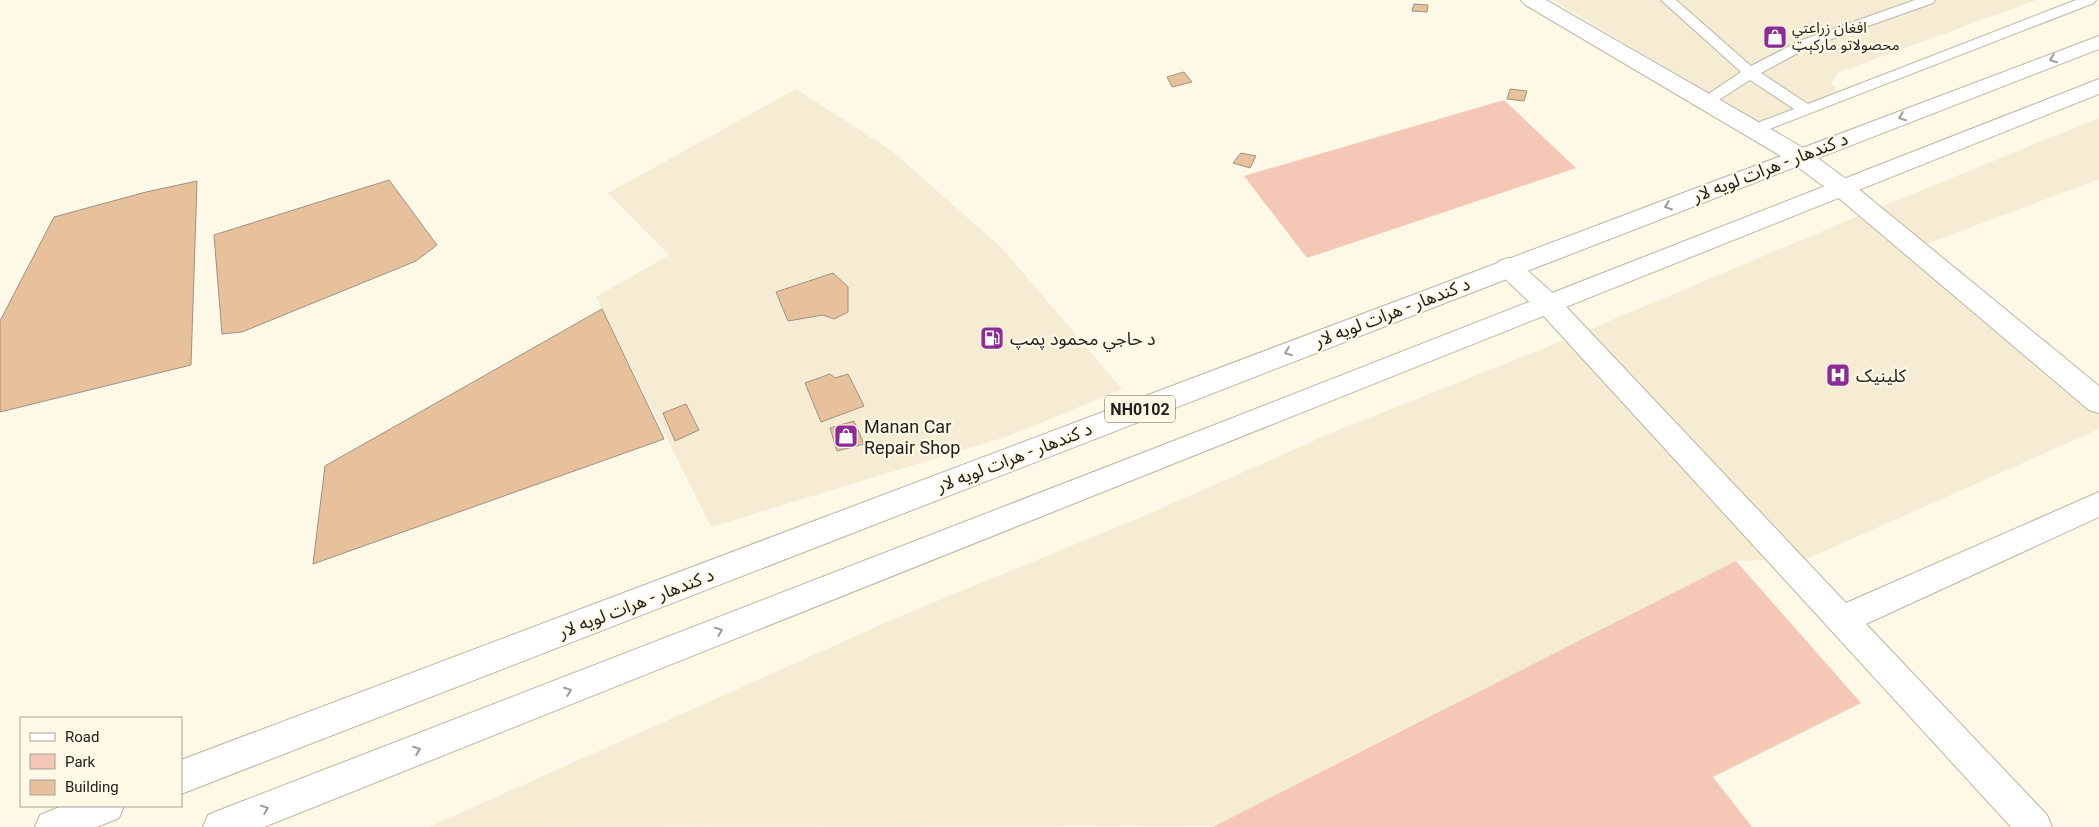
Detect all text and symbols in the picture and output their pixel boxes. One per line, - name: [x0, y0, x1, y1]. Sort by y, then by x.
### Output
- place label: افغان زراعتي محصولاتو مارکېټ: [1792, 19, 1900, 55]
- shop icon: افغان زراعتي محصولاتو مارکېټ: [1762, 24, 1788, 50]
- one-way arrow: [2050, 53, 2058, 63]
- one-way arrow: [1898, 111, 1906, 121]
- street label: د کندهار - هرات لويه لار: [1688, 128, 1851, 208]
- one-way arrow: [1664, 200, 1673, 210]
- street label: د کندهار - هرات لويه لار: [1310, 273, 1473, 353]
- fuel station icon: د حاجي محمود پمپ: [979, 325, 1005, 351]
- place label: د حاجي محمود پمپ: [1010, 328, 1156, 352]
- one-way arrow: [1284, 346, 1292, 356]
- hospital icon: کلينيک: [1825, 362, 1851, 388]
- place label: کلينيک: [1856, 365, 1907, 386]
- road number: NH0102: [1105, 396, 1175, 422]
- place label: Manan Car Repair Shop: [864, 416, 960, 458]
- street label: د کندهار - هرات لويه لار: [932, 418, 1095, 498]
- shop icon: Manan Car Repair Shop: [833, 423, 859, 449]
- street label: د کندهار - هرات لويه لار: [554, 564, 717, 644]
- one-way arrow: [714, 627, 723, 637]
- one-way arrow: [563, 686, 572, 697]
- legend: [20, 717, 182, 807]
- text: Road: [65, 728, 99, 746]
- one-way arrow: [412, 746, 421, 756]
- text: Park: [65, 753, 96, 771]
- text: Building: [65, 778, 119, 796]
- one-way arrow: [261, 805, 269, 815]

